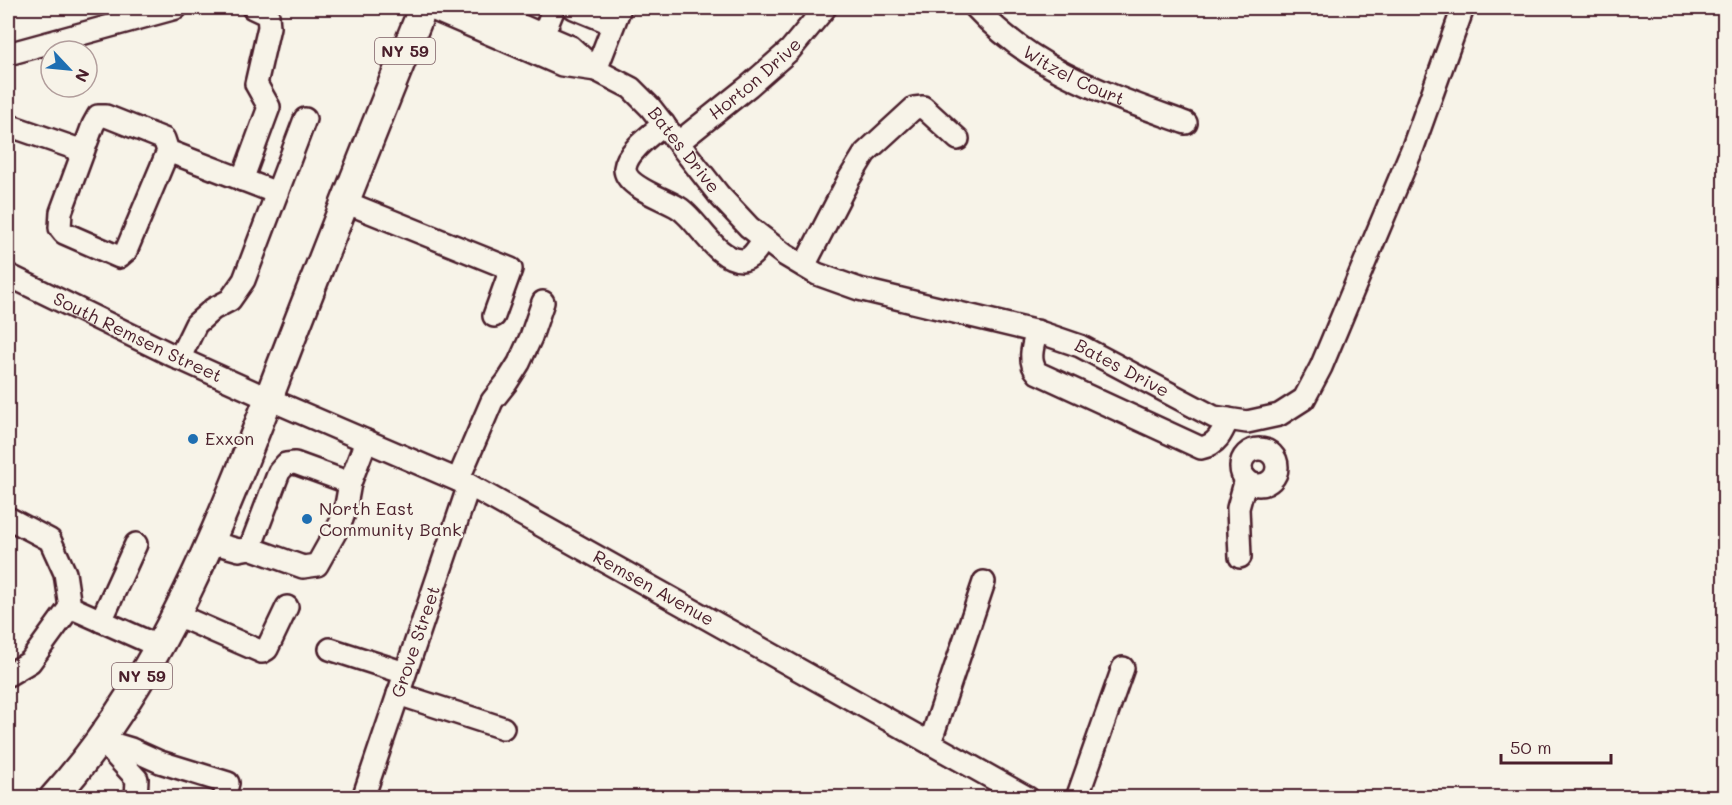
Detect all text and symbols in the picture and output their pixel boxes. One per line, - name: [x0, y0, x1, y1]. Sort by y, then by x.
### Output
- street label: Horton Drive: [703, 32, 806, 125]
- road number: NY 59: [375, 38, 435, 64]
- north arrow: [39, 39, 99, 99]
- street label: Witzel Court: [1019, 39, 1128, 110]
- text: N: [71, 66, 95, 86]
- street label: Bates Drive: [643, 101, 726, 198]
- street label: South Remsen Street: [50, 286, 226, 387]
- street label: Bates Drive: [1071, 332, 1174, 402]
- place label: Exxon: [205, 426, 254, 450]
- marker: Exxon: [186, 432, 200, 446]
- place label: North East Community Bank: [319, 496, 462, 541]
- marker: North East Community Bank: [300, 512, 314, 526]
- street label: Remsen Avenue: [589, 544, 719, 631]
- street label: Grove Street: [385, 582, 445, 701]
- road number: NY 59: [112, 663, 172, 689]
- scale bar: [1501, 727, 1610, 765]
- text: 50 m: [1510, 735, 1552, 759]

